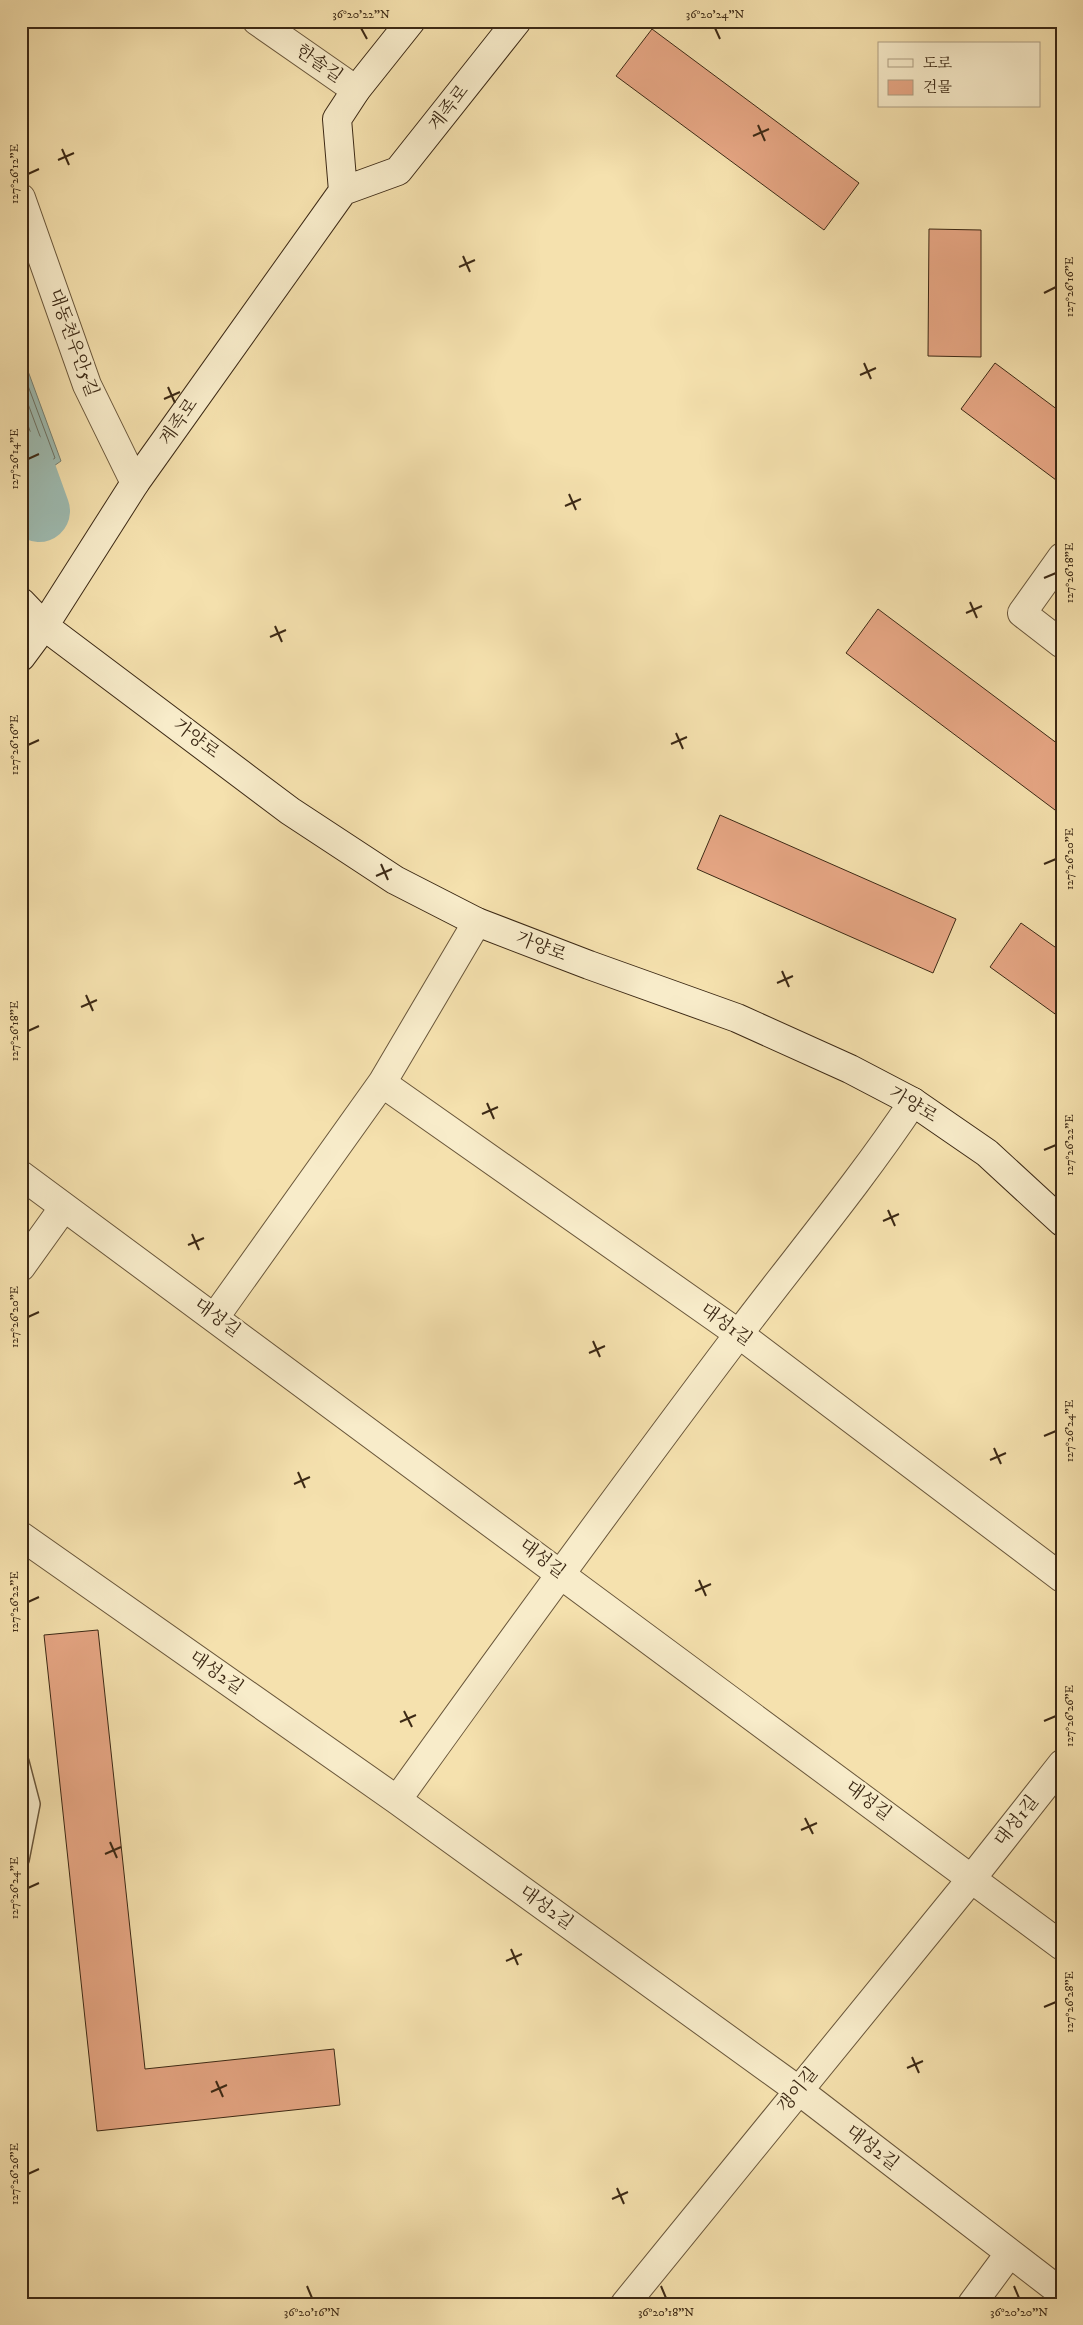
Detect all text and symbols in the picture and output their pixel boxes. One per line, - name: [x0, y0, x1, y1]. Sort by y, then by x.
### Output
- text: 36°20'22"N: [332, 7, 390, 22]
- text: 36°20'24"N: [686, 7, 744, 22]
- street label: 한솔길: [291, 40, 347, 88]
- legend: [878, 42, 1040, 108]
- text: 도로: [923, 54, 952, 73]
- text: 건물: [923, 78, 952, 97]
- street label: 계족로: [424, 81, 474, 135]
- text: 127°26'12"E: [7, 143, 22, 204]
- text: 127°26'16"E: [1062, 256, 1077, 317]
- street label: 대동천우안5길: [43, 286, 103, 400]
- street label: 계족로: [155, 394, 203, 450]
- text: 127°26'14"E: [7, 428, 22, 490]
- text: 127°26'18"E: [1062, 542, 1077, 603]
- text: 127°26'16"E: [7, 714, 22, 775]
- street label: 가양로: [169, 715, 223, 763]
- text: 127°26'20"E: [1062, 827, 1077, 890]
- street label: 가양로: [513, 927, 569, 967]
- text: 127°26'18"E: [7, 1000, 22, 1061]
- street label: 가양로: [885, 1082, 941, 1128]
- text: 127°26'22"E: [1062, 1114, 1077, 1176]
- text: 127°26'20"E: [7, 1285, 22, 1348]
- street label: 대성길: [189, 1294, 245, 1342]
- street label: 대성1길: [696, 1299, 756, 1351]
- text: 127°26'24"E: [1062, 1399, 1077, 1462]
- street label: 대성길: [515, 1535, 569, 1583]
- text: 127°26'22"E: [7, 1571, 22, 1633]
- street label: 대성2길: [185, 1646, 247, 1700]
- text: 127°26'26"E: [1062, 1685, 1077, 1747]
- street label: 대성길: [841, 1777, 895, 1825]
- street label: 대성1길: [990, 1791, 1044, 1851]
- text: 127°26'24"E: [7, 1856, 22, 1919]
- street label: 대성2길: [515, 1881, 577, 1935]
- text: 127°26'28"E: [1062, 1971, 1077, 2033]
- street label: 갱이길: [773, 2063, 823, 2117]
- street label: 대성2길: [841, 2121, 903, 2175]
- text: 127°26'26"E: [7, 2143, 22, 2205]
- text: 36°20'16"N: [284, 2305, 340, 2320]
- text: 36°20'18"N: [638, 2305, 694, 2320]
- text: 36°20'20"N: [990, 2305, 1048, 2320]

